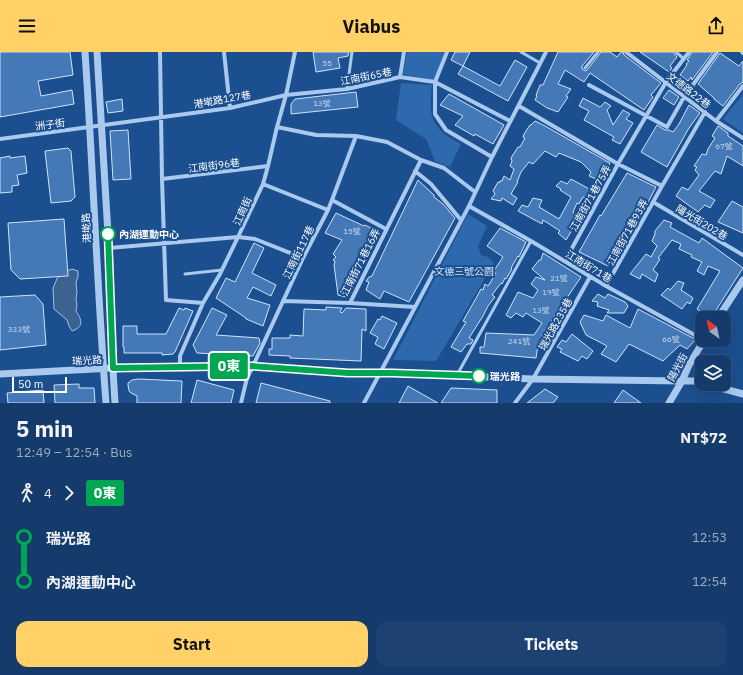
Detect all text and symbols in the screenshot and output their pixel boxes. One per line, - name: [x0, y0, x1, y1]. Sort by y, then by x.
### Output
- icon: menu: [16, 15, 38, 37]
- text: Viabus: [343, 15, 400, 38]
- icon: share: [705, 15, 727, 37]
- house number: 55: [322, 58, 332, 68]
- street label: 江南街65巷: [339, 65, 393, 88]
- street label: 文德路22巷: [664, 70, 713, 111]
- street label: 港墘路127巷: [192, 88, 252, 111]
- house number: 13號: [313, 98, 331, 108]
- street label: 洲子街: [34, 116, 66, 133]
- house number: 67號: [715, 141, 733, 151]
- street label: 江南街96巷: [187, 156, 241, 175]
- street label: 江南街71巷75弄: [567, 163, 614, 234]
- street label: 江南街: [230, 195, 254, 228]
- street label: 江南街71巷93弄: [604, 197, 651, 268]
- street label: 陽光街202巷: [674, 202, 730, 243]
- street label: 港墘路: [79, 213, 94, 243]
- street label: 江南街117巷: [280, 223, 317, 281]
- marker: 內湖運動中心: [100, 226, 116, 242]
- street label: 江南街71巷16弄: [338, 226, 383, 298]
- house number: 15號: [343, 226, 361, 236]
- place label: 內湖運動中心: [119, 228, 179, 241]
- street label: 江南街71巷: [563, 247, 614, 285]
- park label: 文德三號公園: [434, 265, 494, 278]
- house number: 21號: [550, 273, 568, 283]
- house number: 19號: [542, 287, 560, 297]
- street label: 瑞光路235巷: [536, 296, 575, 353]
- house number: 13號: [532, 305, 550, 315]
- north arrow: [695, 311, 731, 347]
- map controls: [695, 311, 731, 391]
- house number: 333號: [8, 324, 30, 334]
- house number: 66號: [662, 334, 680, 344]
- house number: 241號: [508, 336, 530, 346]
- street label: 陽光街: [665, 351, 690, 384]
- street label: 瑞光路: [72, 353, 102, 368]
- line badge: 0東: [211, 353, 247, 379]
- button: layers: [695, 355, 731, 391]
- text: 0東: [218, 357, 240, 375]
- marker: 瑞光路: [471, 368, 487, 384]
- place label: 瑞光路: [490, 370, 521, 383]
- scale bar: [12, 375, 67, 394]
- text: 50 m: [18, 377, 43, 391]
- text: 5 min: [16, 414, 73, 443]
- text: NT$72: [680, 428, 727, 447]
- text: 12:49 – 12:54 · Bus: [16, 444, 132, 461]
- icon: walk: [16, 482, 38, 504]
- icon: forward: [58, 482, 80, 504]
- text: 0東: [94, 484, 116, 502]
- text: 4: [44, 485, 52, 502]
- text: 瑞光路: [46, 529, 91, 548]
- text: 12:53: [692, 529, 727, 546]
- text: 內湖運動中心: [46, 573, 136, 592]
- text: 12:54: [692, 573, 727, 590]
- button: Start: [16, 621, 368, 667]
- button: Tickets: [376, 621, 727, 667]

